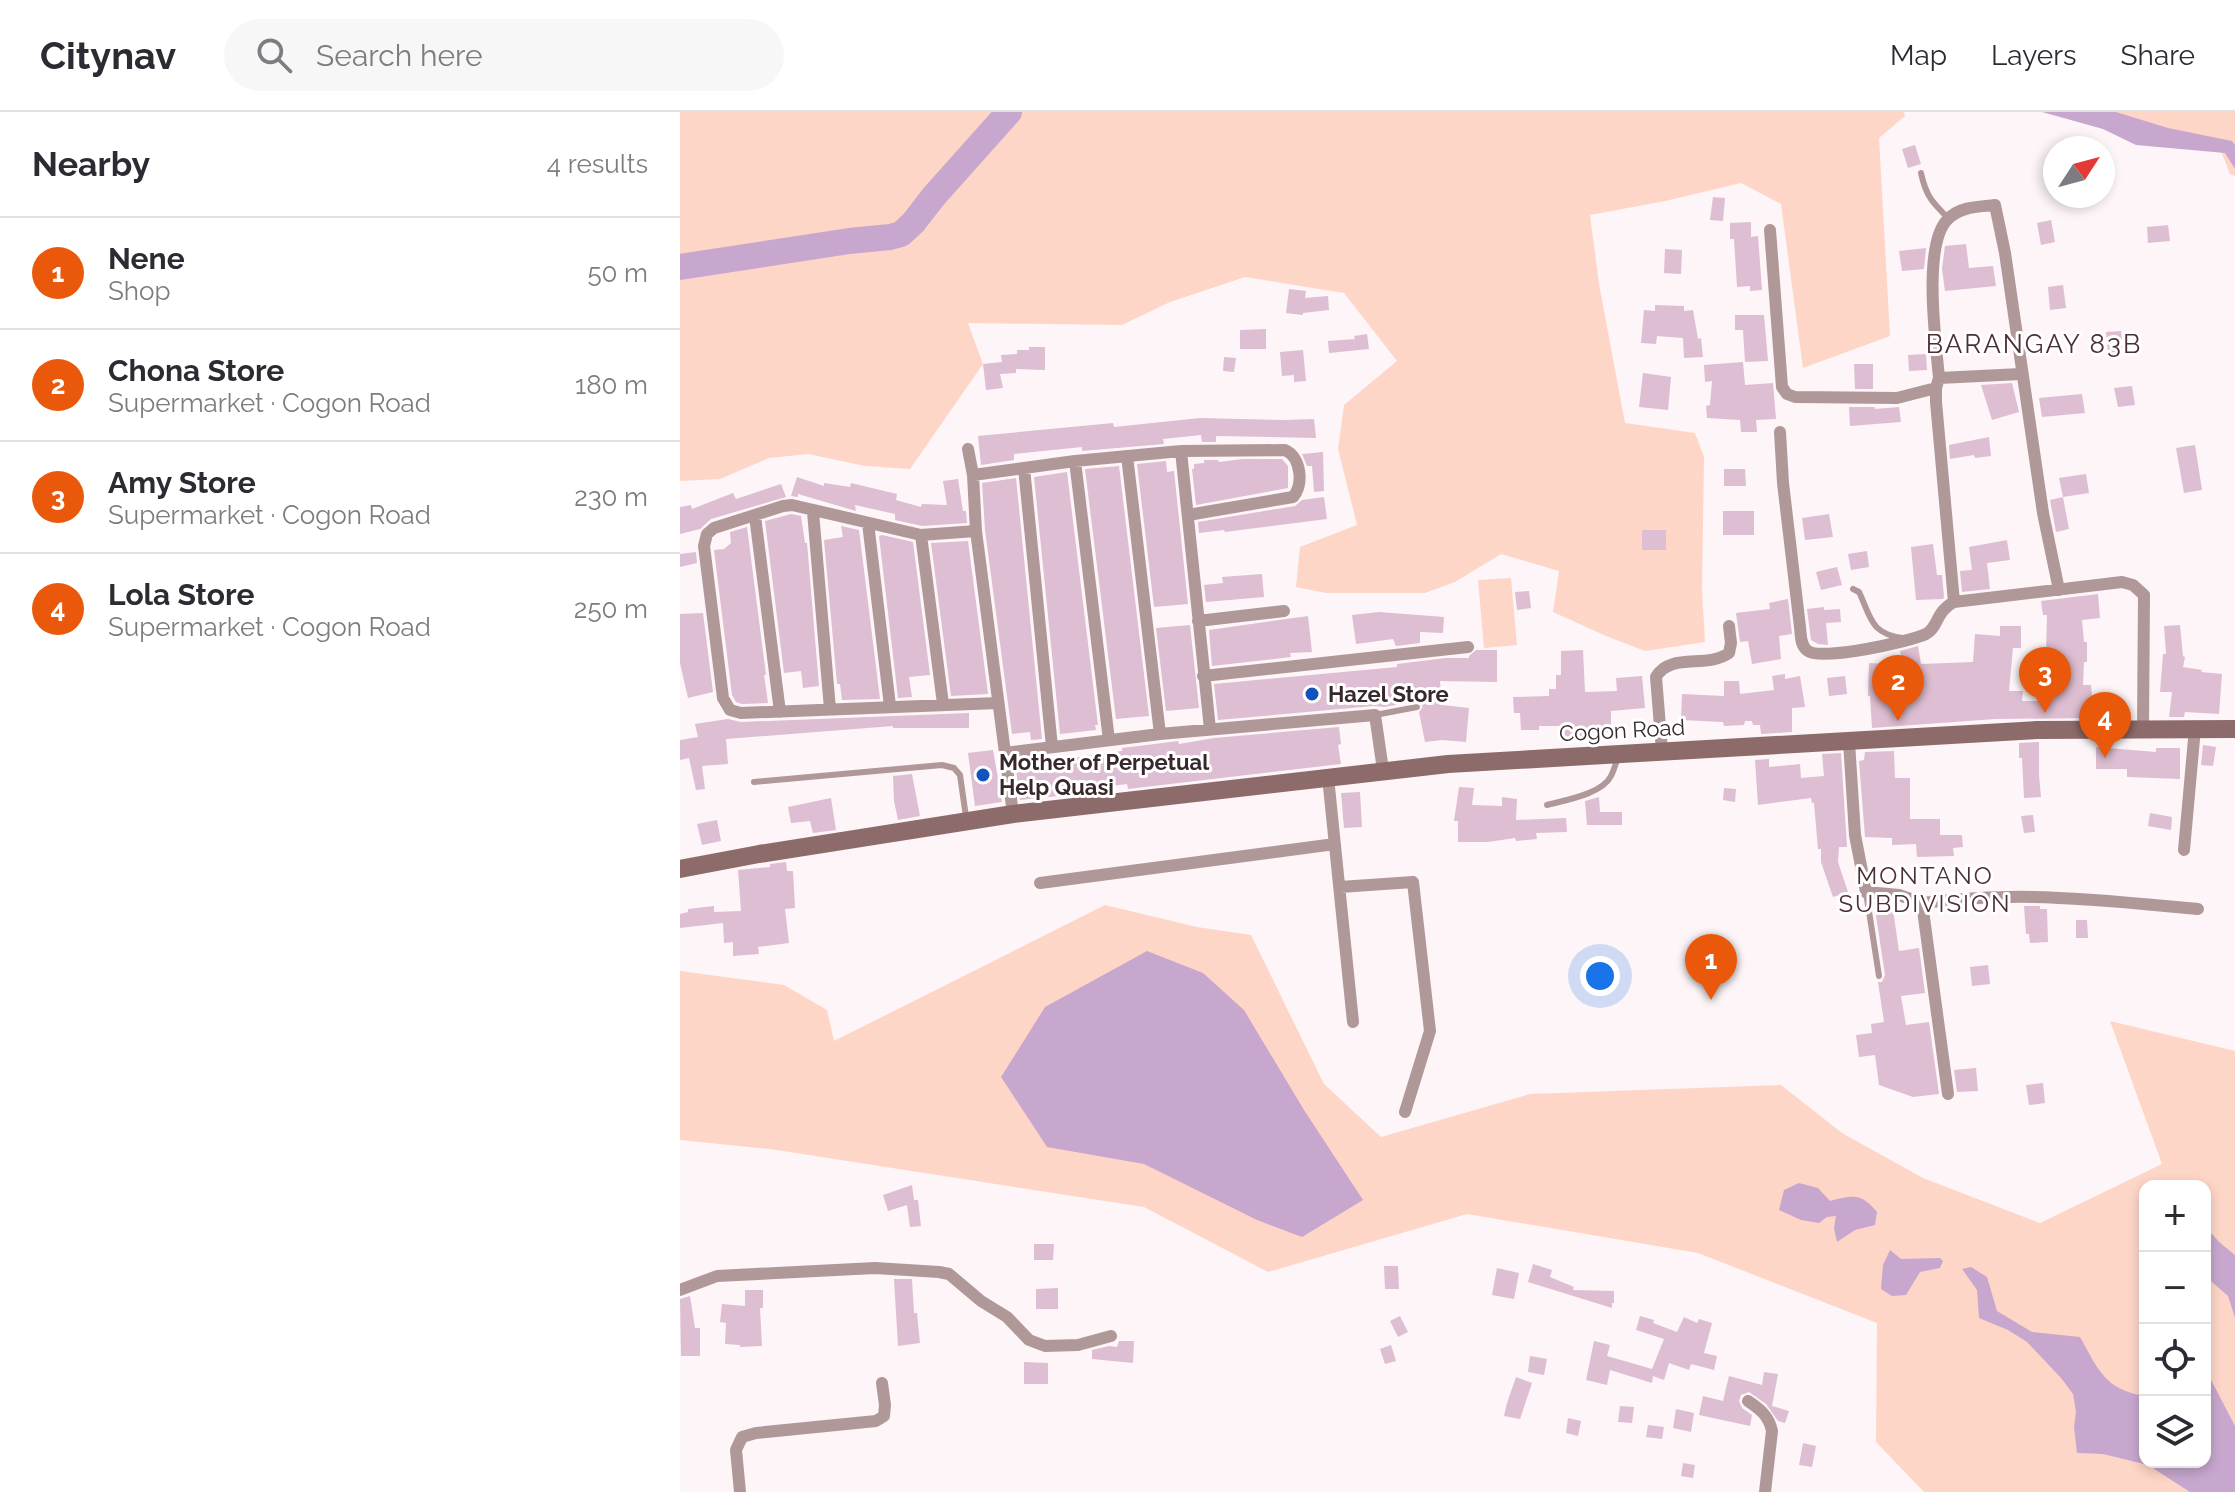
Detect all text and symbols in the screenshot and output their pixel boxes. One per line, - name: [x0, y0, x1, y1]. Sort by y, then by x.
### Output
- search box: [224, 19, 784, 91]
- text: Citynav: [40, 33, 176, 78]
- icon: search: [252, 33, 296, 77]
- text: Search here: [316, 38, 483, 73]
- text: Map: [1890, 39, 1947, 72]
- text: Layers: [1991, 39, 2077, 72]
- text: Share: [2121, 39, 2195, 72]
- north arrow: [2043, 136, 2115, 208]
- text: Nearby: [32, 144, 150, 184]
- text: 4 results: [547, 149, 648, 179]
- text: Nene: [108, 241, 185, 276]
- text: 1: [52, 258, 64, 288]
- text: 50 m: [587, 258, 648, 288]
- text: Shop: [108, 276, 170, 306]
- district label: BARANGAY 83B: [1926, 329, 2142, 359]
- text: Chona Store: [108, 353, 284, 388]
- text: 2: [51, 370, 65, 400]
- text: 180 m: [575, 370, 648, 400]
- text: Supermarket · Cogon Road: [108, 388, 431, 418]
- text: Amy Store: [108, 465, 256, 500]
- text: 3: [51, 482, 65, 512]
- text: 230 m: [574, 482, 648, 512]
- text: Supermarket · Cogon Road: [108, 500, 431, 530]
- text: Lola Store: [108, 577, 254, 612]
- text: 4: [51, 594, 65, 624]
- text: 250 m: [574, 594, 648, 624]
- text: Supermarket · Cogon Road: [108, 612, 431, 642]
- pin: 3: [2019, 647, 2071, 713]
- pin: 2: [1872, 655, 1924, 721]
- place label: Hazel Store: [1328, 681, 1449, 707]
- marker: Hazel Store: [1303, 685, 1321, 703]
- pin: 4: [2079, 692, 2131, 758]
- street label: Cogon Road: [1558, 714, 1686, 746]
- place label: Mother of Perpetual Help Quasi: [999, 749, 1210, 800]
- marker: Mother of Perpetual Help Quasi: [974, 766, 992, 784]
- district label: MONTANO SUBDIVISION: [1838, 861, 2012, 918]
- pin: 1: [1685, 934, 1737, 1000]
- your location: [1580, 956, 1620, 996]
- map controls: [2139, 1180, 2211, 1468]
- button: +: [2139, 1180, 2211, 1252]
- button: −: [2139, 1252, 2211, 1324]
- button: locate: [2139, 1324, 2211, 1396]
- button: layers: [2139, 1396, 2211, 1468]

